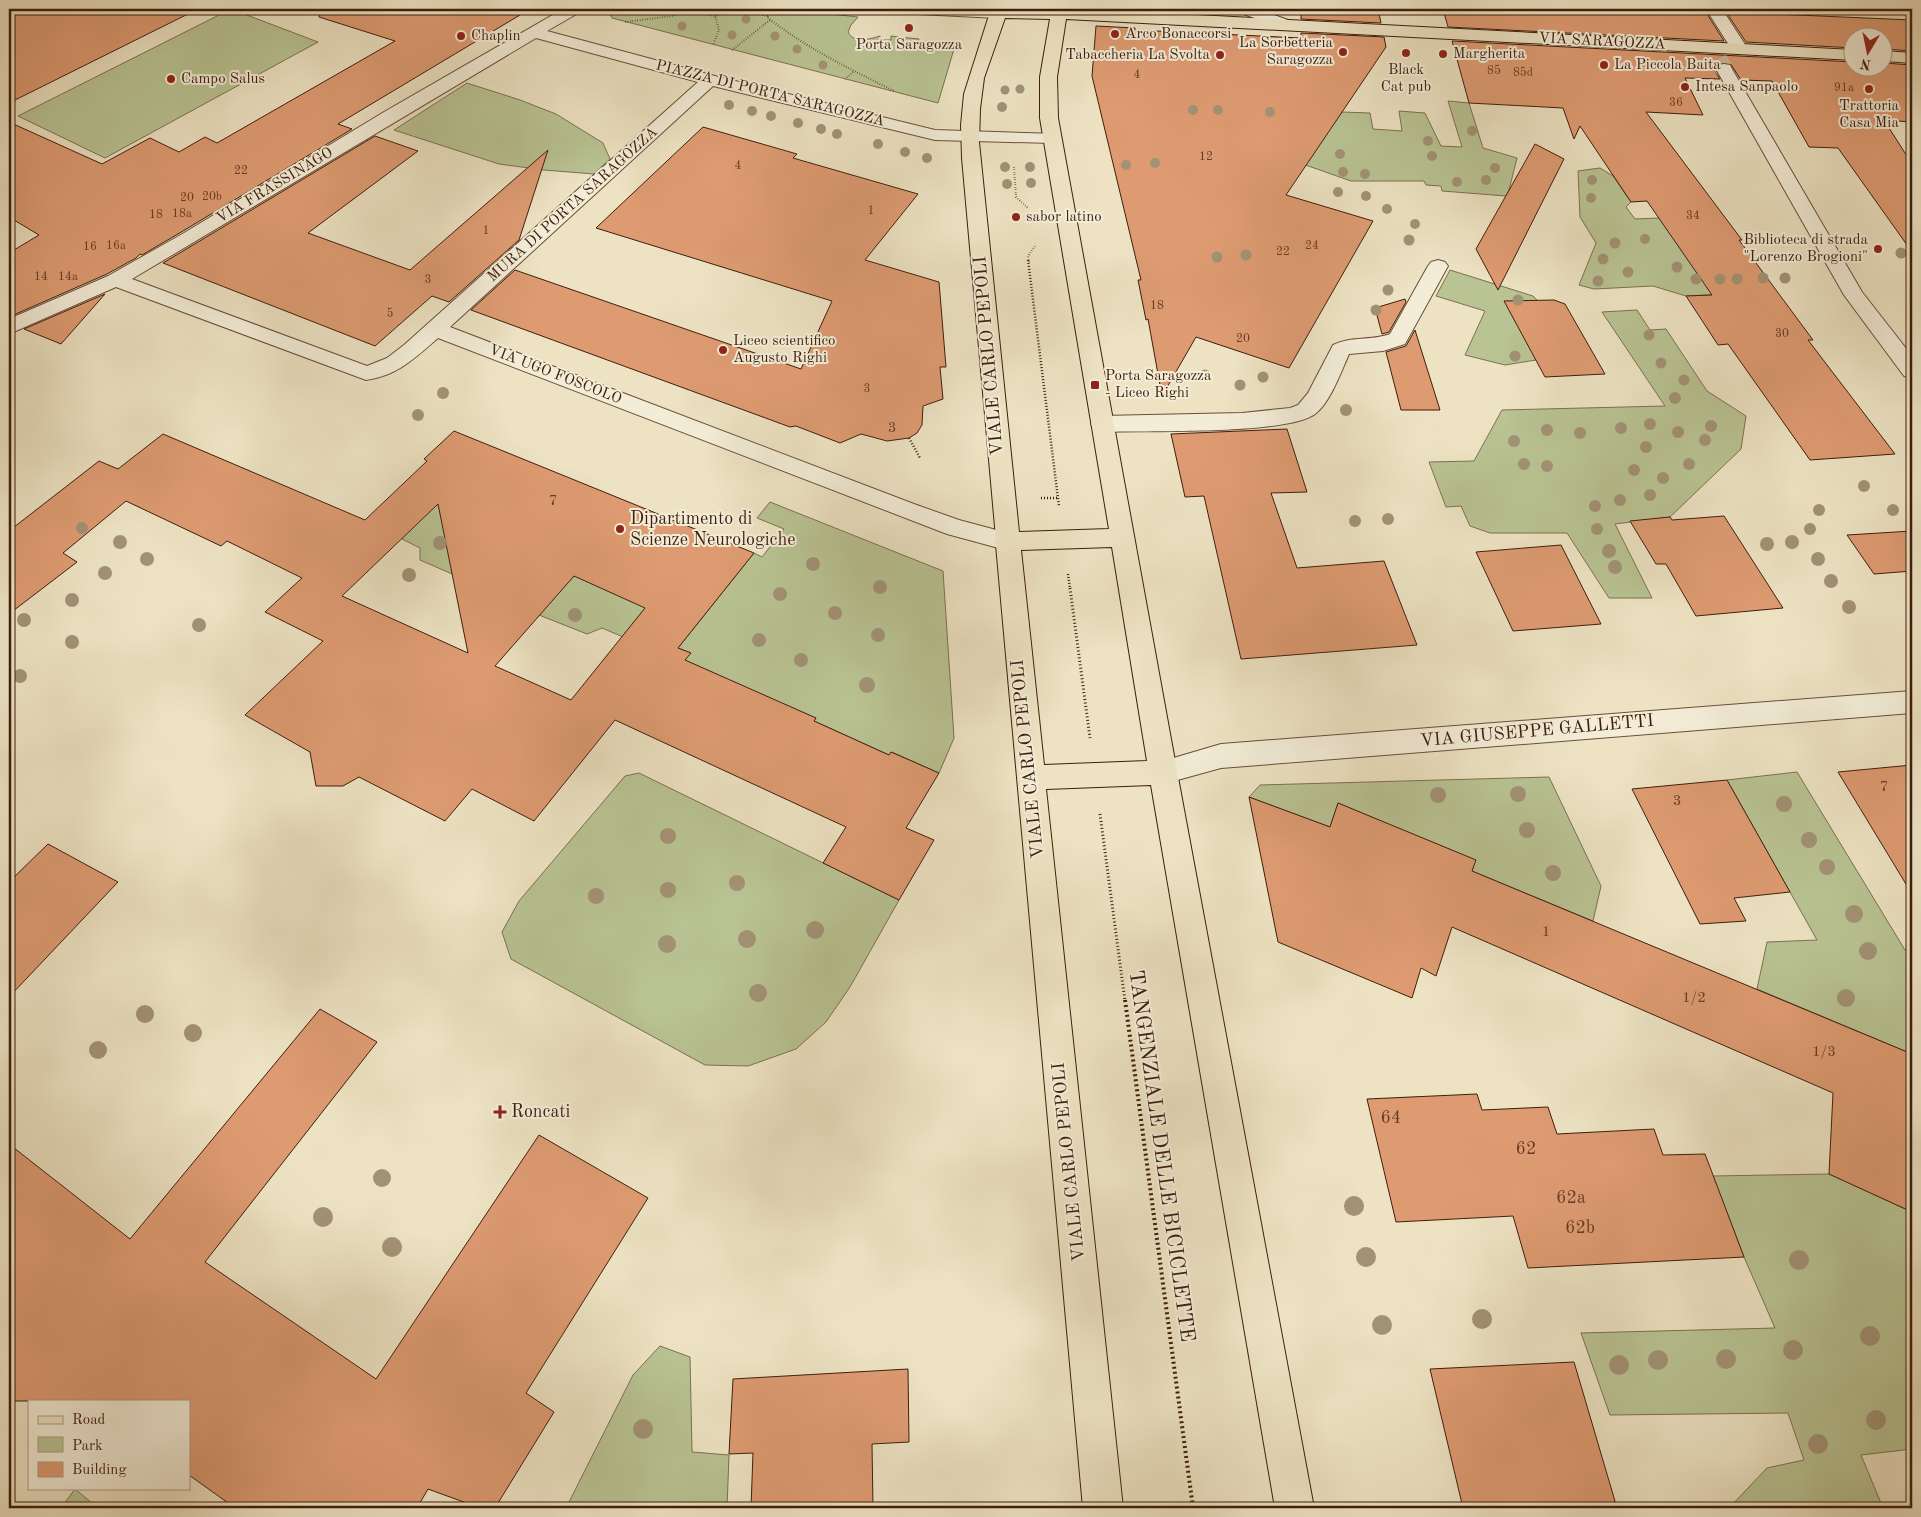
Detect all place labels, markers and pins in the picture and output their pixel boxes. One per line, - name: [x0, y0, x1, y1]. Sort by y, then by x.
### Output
- marker: Porta Saragozza: [903, 22, 915, 34]
- place label: Arco Bonaccorsi: [1125, 27, 1231, 42]
- marker: Arco Bonaccorsi: [1109, 28, 1121, 40]
- place label: Chaplin: [471, 29, 521, 44]
- marker: Chaplin: [455, 30, 467, 42]
- place label: La Sorbetteria Saragozza: [1239, 36, 1334, 68]
- place label: Porta Saragozza: [856, 38, 963, 53]
- marker: La Sorbetteria Saragozza: [1337, 46, 1349, 58]
- marker: Black Cat pub: [1400, 47, 1412, 59]
- place label: Margherita: [1453, 47, 1526, 62]
- place label: Tabaccheria La Svolta: [1065, 48, 1211, 63]
- marker: Margherita: [1437, 48, 1449, 60]
- marker: Tabaccheria La Svolta: [1214, 49, 1226, 61]
- place label: La Piccola Baita: [1614, 58, 1721, 73]
- marker: La Piccola Baita: [1598, 59, 1610, 71]
- place label: Black Cat pub: [1381, 63, 1431, 95]
- place label: Campo Salus: [181, 72, 265, 87]
- marker: Campo Salus: [165, 73, 177, 85]
- place label: Intesa Sanpaolo: [1695, 80, 1798, 95]
- marker: Intesa Sanpaolo: [1679, 81, 1691, 93]
- marker: Trattoria Casa Mia: [1863, 83, 1875, 95]
- place label: Trattoria Casa Mia: [1839, 99, 1899, 131]
- place label: sabor latino: [1026, 210, 1102, 225]
- marker: sabor latino: [1010, 211, 1022, 223]
- place label: Biblioteca di strada "Lorenzo Brogioni": [1743, 233, 1869, 265]
- marker: Biblioteca di strada "Lorenzo Brogioni": [1872, 243, 1884, 255]
- place label: Liceo scientifico Augusto Righi: [733, 334, 836, 366]
- marker: Liceo scientifico Augusto Righi: [717, 344, 729, 356]
- place label: Porta Saragozza - Liceo Righi: [1105, 369, 1212, 401]
- marker: Porta Saragozza - Liceo Righi: [1089, 379, 1101, 391]
- place label: Dipartimento di Scienze Neurologiche: [630, 510, 795, 549]
- marker: Dipartimento di Scienze Neurologiche: [614, 523, 626, 535]
- place label: Roncati: [511, 1103, 571, 1121]
- marker: Roncati: [493, 1105, 507, 1119]

